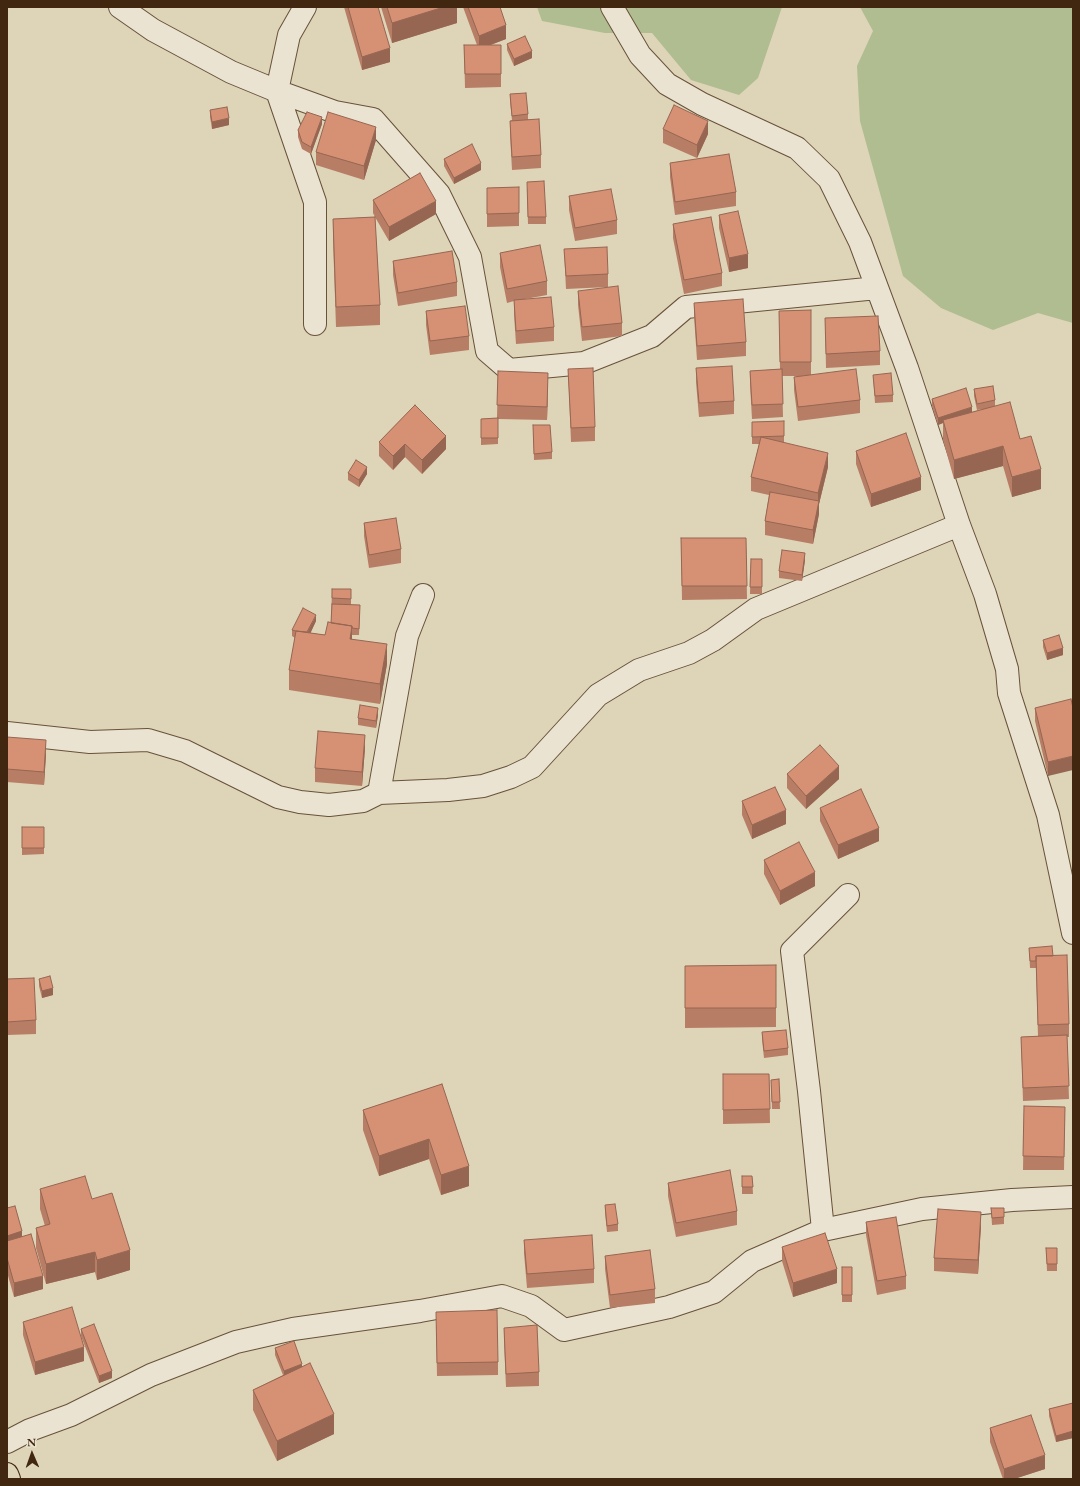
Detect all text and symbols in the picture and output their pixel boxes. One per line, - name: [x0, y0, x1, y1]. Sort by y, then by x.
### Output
- north arrow: [12, 1434, 52, 1474]
- text: N: [27, 1435, 36, 1449]

